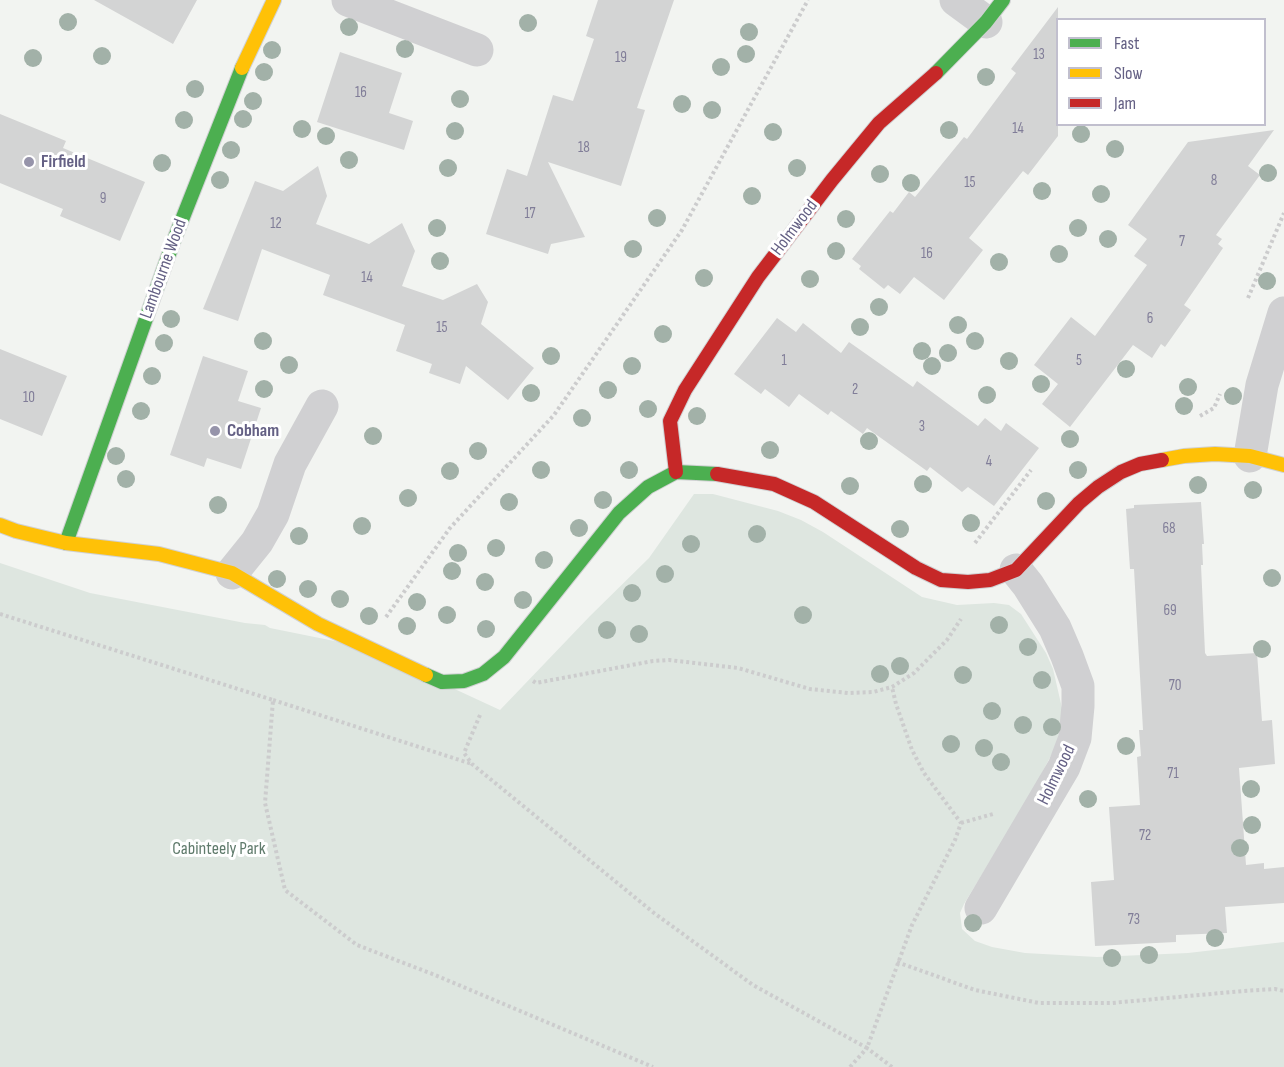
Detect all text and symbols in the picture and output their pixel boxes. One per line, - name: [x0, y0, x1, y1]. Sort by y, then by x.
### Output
- legend: [1056, 18, 1266, 126]
- text: Fast: [1114, 33, 1139, 54]
- house number: 13: [1033, 46, 1045, 64]
- house number: 19: [615, 49, 627, 67]
- text: Slow: [1114, 63, 1143, 84]
- house number: 16: [355, 84, 367, 102]
- text: Jam: [1114, 93, 1136, 114]
- house number: 14: [1012, 120, 1024, 138]
- house number: 18: [578, 139, 590, 157]
- place label: Firfield: [41, 151, 86, 173]
- marker: Firfield: [22, 155, 36, 169]
- house number: 8: [1211, 172, 1217, 190]
- house number: 15: [964, 174, 976, 192]
- house number: 9: [100, 190, 106, 208]
- street label: Holmwood: [767, 196, 823, 260]
- house number: 17: [524, 205, 536, 223]
- house number: 12: [270, 215, 282, 233]
- street label: Lambourne Wood: [136, 216, 192, 322]
- house number: 7: [1179, 233, 1185, 251]
- house number: 16: [921, 245, 933, 263]
- house number: 14: [361, 269, 373, 287]
- house number: 6: [1147, 310, 1153, 328]
- house number: 15: [436, 319, 448, 337]
- house number: 1: [781, 352, 787, 370]
- house number: 5: [1076, 352, 1082, 370]
- house number: 2: [852, 381, 858, 399]
- house number: 10: [23, 389, 35, 407]
- house number: 3: [919, 418, 925, 436]
- place label: Cobham: [227, 420, 279, 442]
- marker: Cobham: [208, 424, 222, 438]
- house number: 4: [986, 453, 992, 471]
- house number: 68: [1162, 520, 1176, 538]
- house number: 69: [1163, 602, 1177, 620]
- house number: 70: [1169, 677, 1181, 695]
- street label: Holmwood: [1033, 742, 1081, 808]
- house number: 71: [1167, 765, 1179, 783]
- house number: 72: [1139, 827, 1151, 845]
- park label: Cabinteely Park: [172, 838, 266, 860]
- house number: 73: [1128, 911, 1140, 929]

